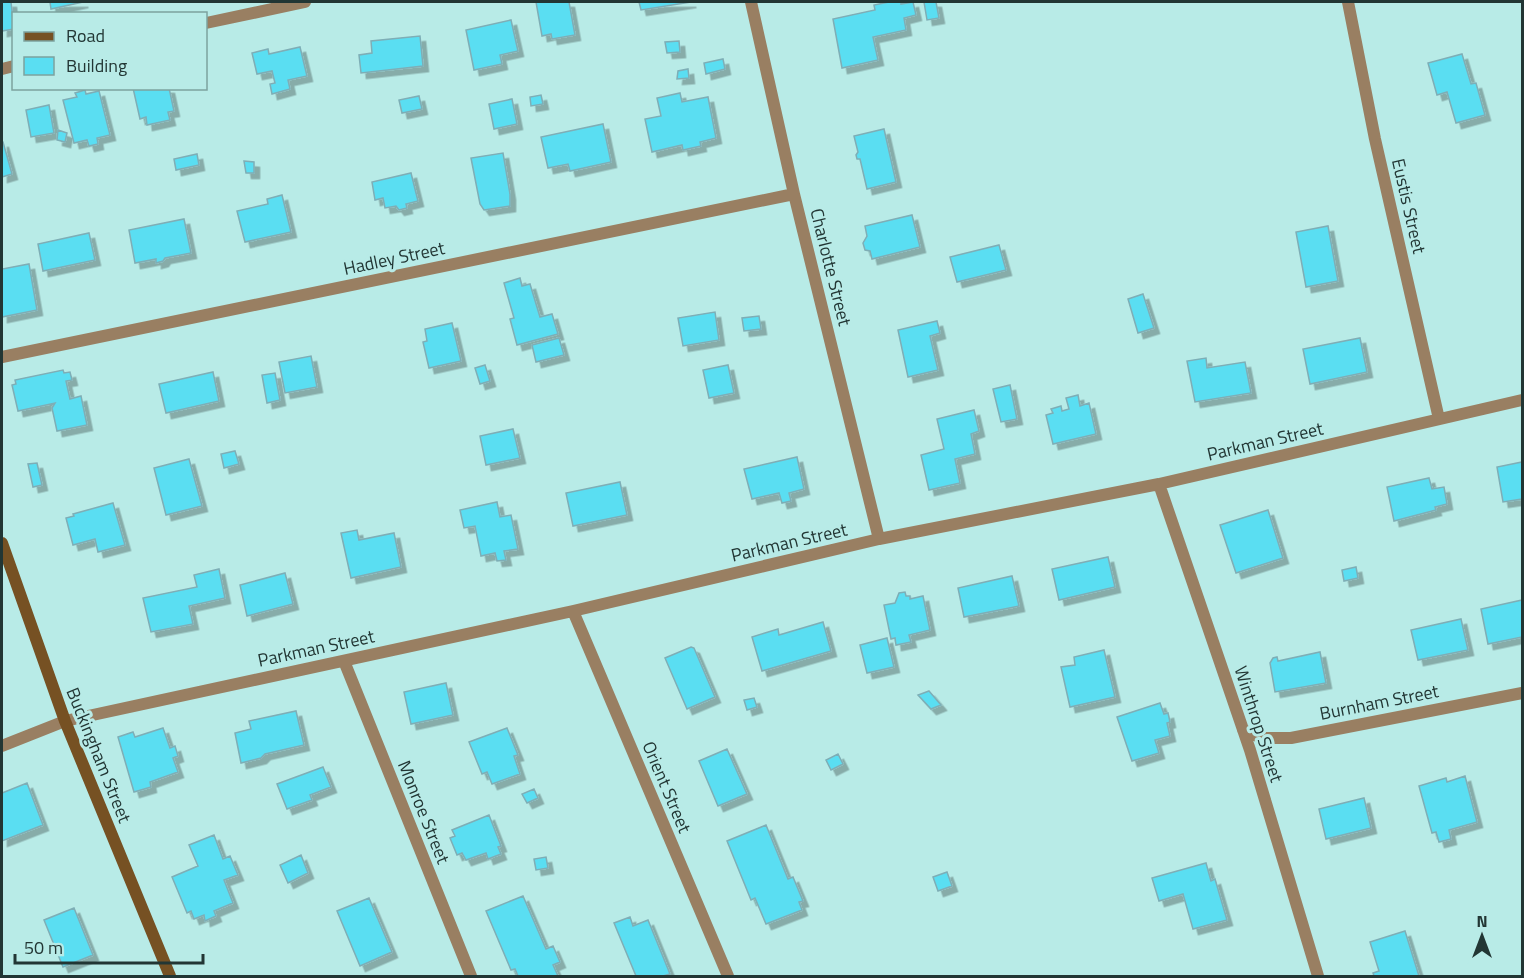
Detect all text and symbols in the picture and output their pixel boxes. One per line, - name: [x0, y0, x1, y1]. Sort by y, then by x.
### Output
- legend: [12, 12, 207, 90]
- text: Road: [66, 22, 105, 49]
- text: Building: [66, 52, 127, 79]
- street label: Eustis Street: [1385, 156, 1433, 257]
- street label: Charlotte Street: [803, 205, 859, 329]
- street label: Hadley Street: [341, 234, 448, 282]
- street label: Parkman Street: [1204, 414, 1326, 467]
- street label: Parkman Street: [728, 515, 850, 568]
- street label: Parkman Street: [255, 622, 377, 674]
- street label: Winthrop Street: [1227, 662, 1291, 786]
- street label: Burnham Street: [1317, 677, 1441, 727]
- street label: Buckingham Street: [59, 683, 139, 827]
- street label: Orient Street: [636, 737, 699, 838]
- street label: Monroe Street: [391, 756, 457, 868]
- north arrow: [1452, 906, 1512, 966]
- text: N: [1476, 909, 1488, 933]
- scale bar: [15, 927, 202, 965]
- text: 50 m: [24, 934, 63, 961]

